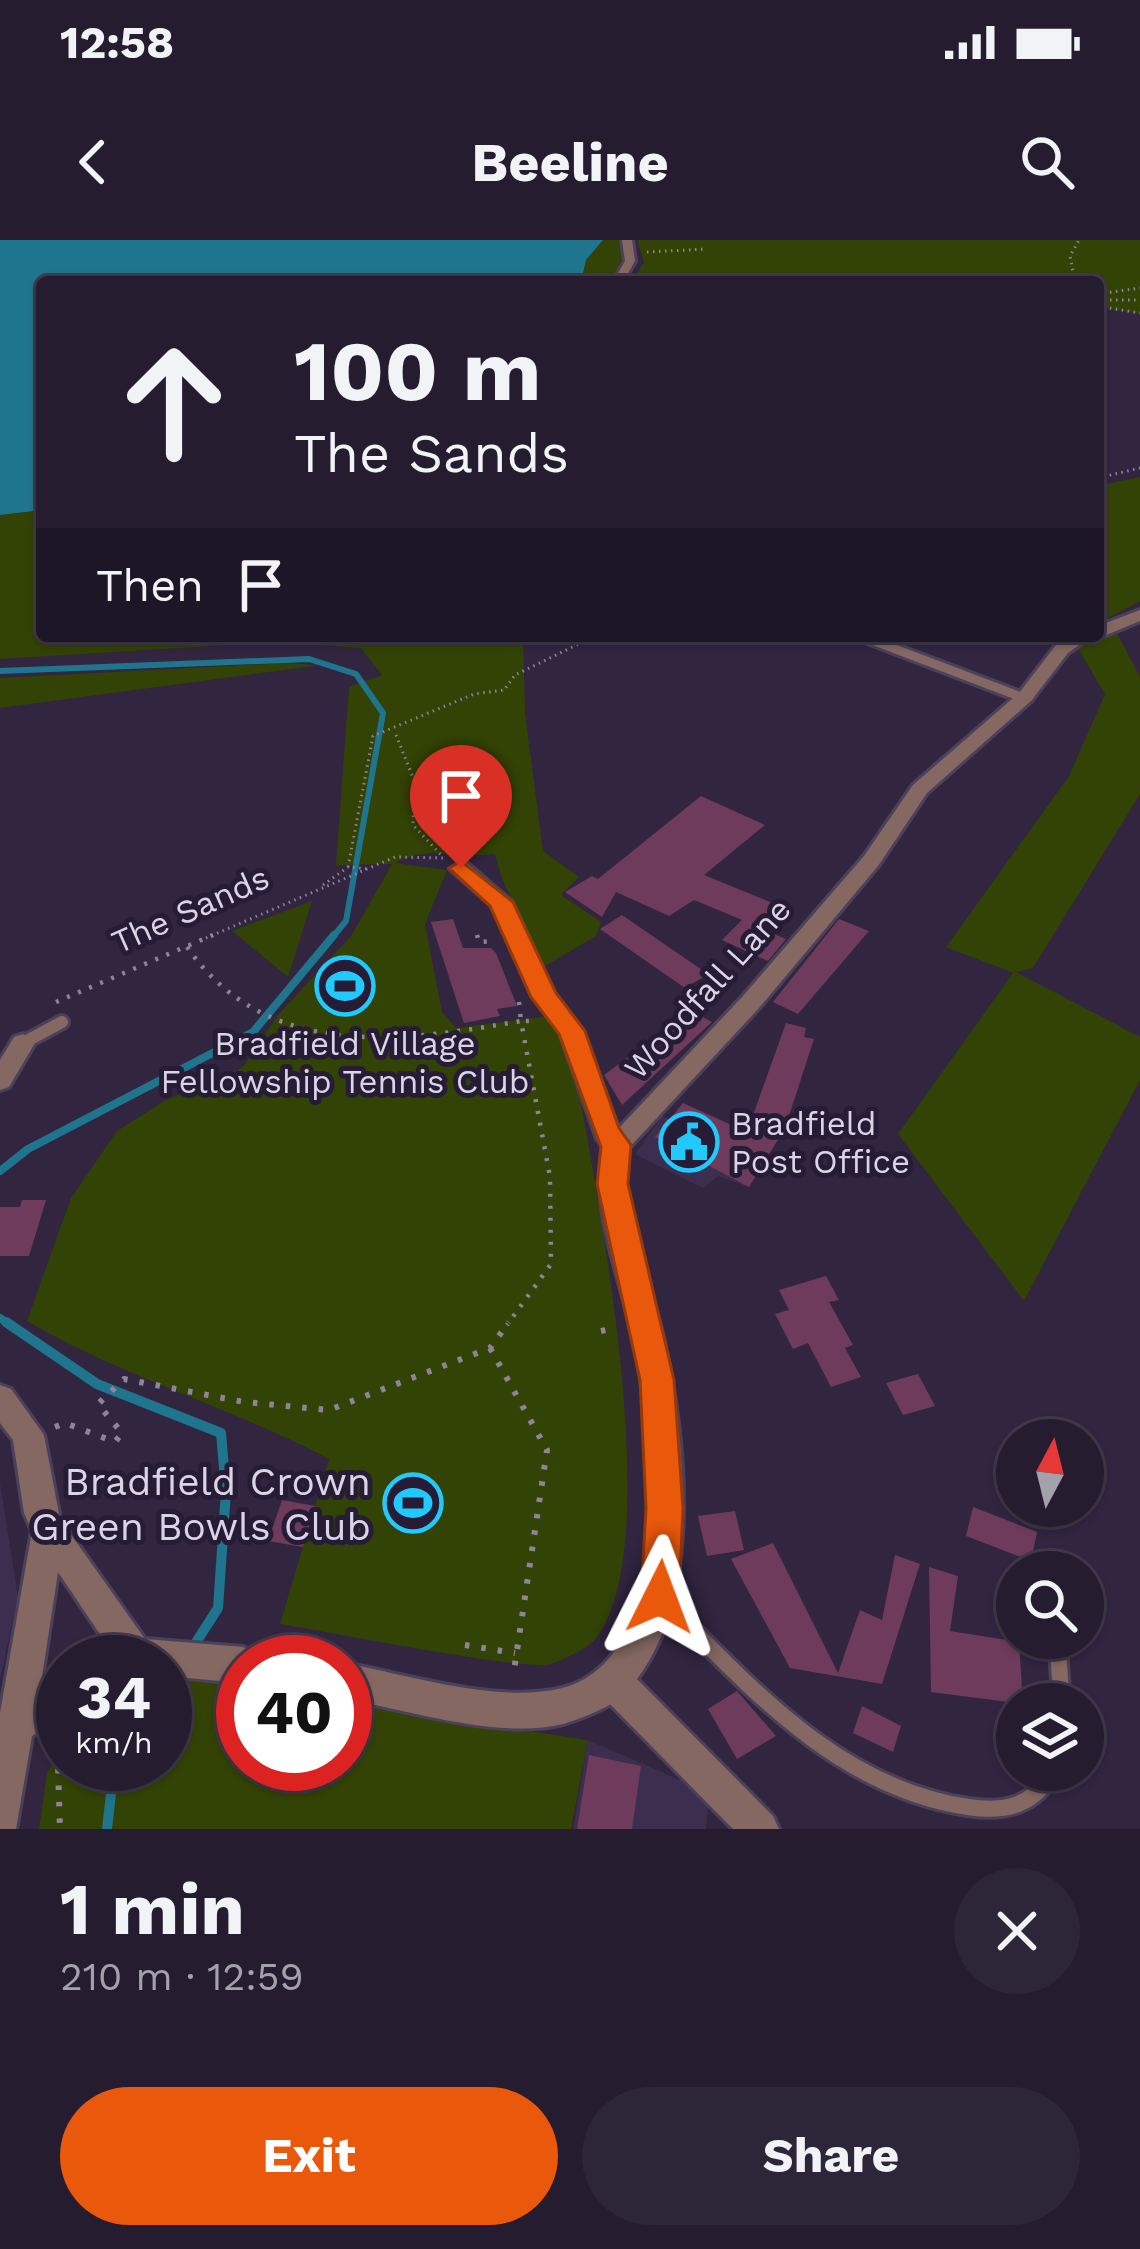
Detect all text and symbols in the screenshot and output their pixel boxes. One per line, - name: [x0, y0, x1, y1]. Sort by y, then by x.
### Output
- text: 12:58: [60, 16, 174, 69]
- icon: back: [60, 129, 126, 195]
- icon: search: [1014, 129, 1080, 195]
- text: Beeline: [471, 131, 669, 194]
- text: 100 m: [294, 322, 541, 420]
- icon: ahead: [96, 324, 252, 480]
- text: The Sands: [294, 422, 569, 485]
- icon: arrive: [228, 552, 294, 618]
- text: Then: [96, 559, 204, 612]
- pin: [410, 745, 512, 868]
- icon: arrive: [428, 763, 494, 829]
- street label: The Sands: [106, 857, 275, 961]
- street label: Woodfall Lane: [616, 890, 799, 1087]
- sports icon: Bradfield Village Fellowship Tennis Club: [314, 955, 376, 1017]
- place label: Bradfield Village Fellowship Tennis Club: [160, 1024, 530, 1101]
- place label: Bradfield Post Office: [731, 1104, 910, 1181]
- public building icon: Bradfield Post Office: [658, 1111, 720, 1173]
- north arrow: [996, 1419, 1104, 1527]
- map controls: [996, 1419, 1104, 1791]
- place label: Bradfield Crown Green Bowls Club: [31, 1459, 371, 1549]
- sports icon: Bradfield Crown Green Bowls Club: [382, 1472, 444, 1534]
- position arrow: [597, 1534, 723, 1660]
- button: search: [996, 1551, 1104, 1659]
- speed limit sign: 40: [216, 1635, 372, 1791]
- text: 34: [77, 1662, 151, 1733]
- button: layers: [996, 1683, 1104, 1791]
- text: km/h: [75, 1725, 153, 1760]
- text: 1 min: [60, 1867, 245, 1951]
- button: close: [954, 1868, 1080, 1994]
- text: 210 m · 12:59: [60, 1954, 304, 1999]
- button: Exit: [60, 2087, 558, 2225]
- button: Share: [582, 2087, 1080, 2225]

